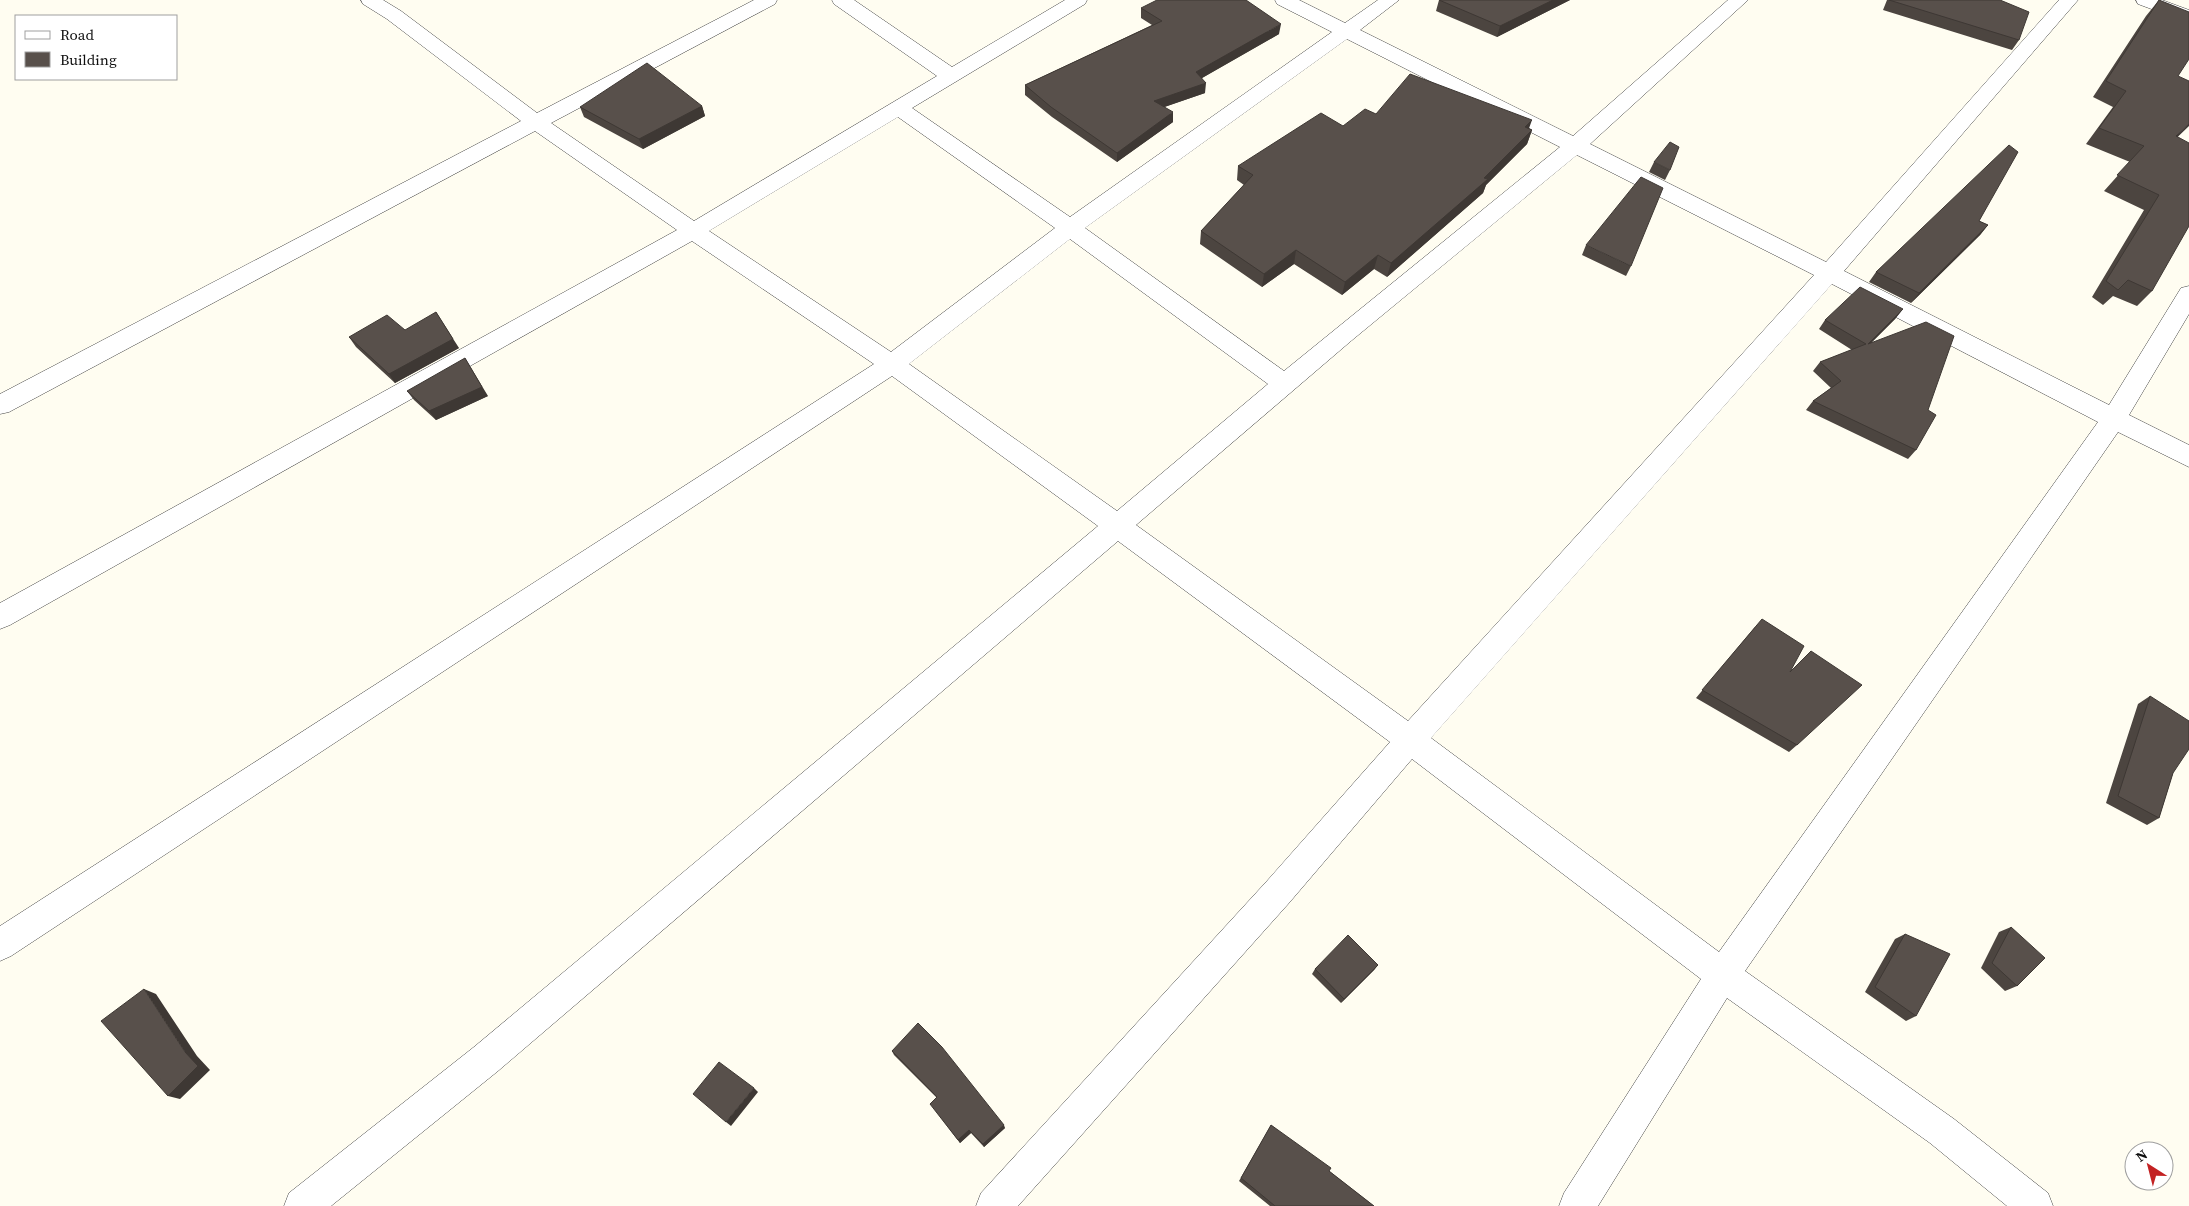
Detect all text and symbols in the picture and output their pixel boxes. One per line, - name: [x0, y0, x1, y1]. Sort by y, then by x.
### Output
- legend: [15, 15, 178, 80]
- text: Road: [60, 24, 94, 45]
- text: Building: [60, 49, 117, 70]
- north arrow: [2124, 1141, 2174, 1191]
- text: N: [2131, 1144, 2151, 1167]

